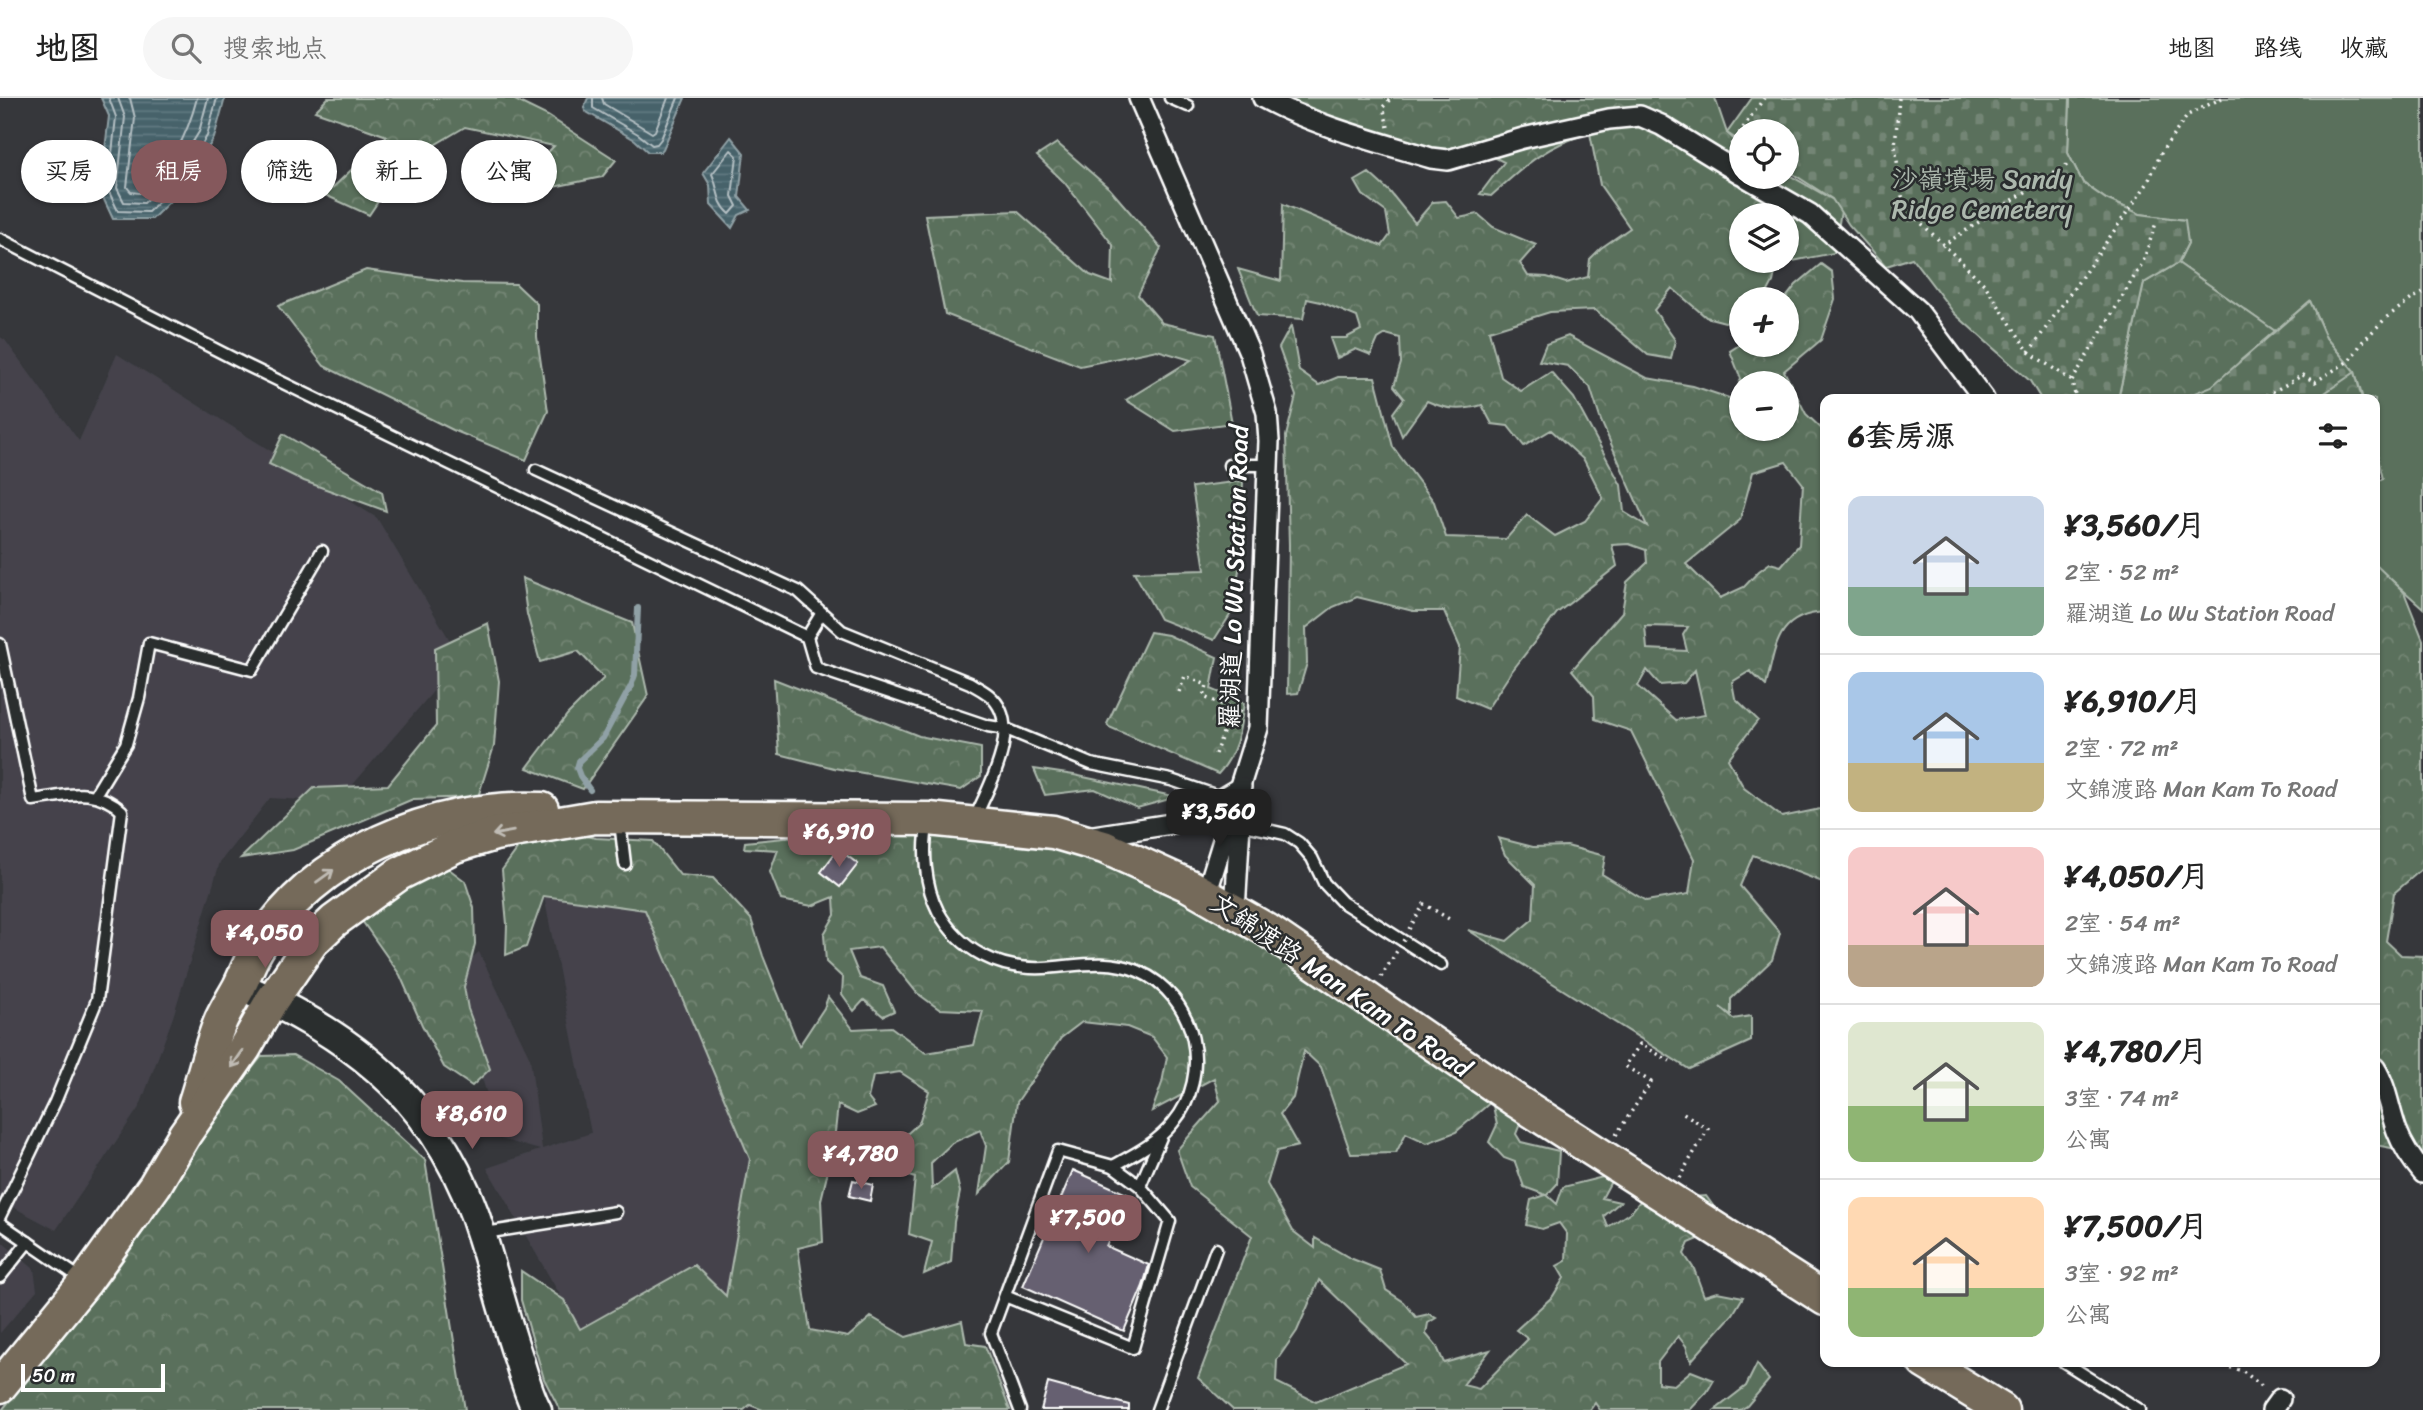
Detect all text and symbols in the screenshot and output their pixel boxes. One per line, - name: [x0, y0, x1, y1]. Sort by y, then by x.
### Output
- search box: [143, 17, 633, 80]
- text: 地图: [35, 19, 101, 77]
- text: 搜索地点: [223, 25, 327, 71]
- text: 地图: [2168, 27, 2216, 69]
- text: 路线: [2254, 27, 2302, 69]
- text: 收藏: [2340, 27, 2388, 69]
- icon: search: [167, 29, 205, 67]
- map controls: [1729, 119, 1799, 441]
- button: locate: [1729, 119, 1799, 189]
- chip: 买房: [21, 140, 117, 203]
- chip: 租房: [131, 140, 227, 203]
- chip: 筛选: [241, 140, 337, 203]
- chip: 新上: [351, 140, 447, 203]
- chip: 公寓: [461, 140, 557, 203]
- park label: 沙嶺墳場 Sandy Ridge Cemetery: [1891, 156, 2073, 232]
- button: layers: [1729, 203, 1799, 273]
- button: +: [1729, 287, 1799, 357]
- button: −: [1729, 371, 1799, 441]
- text: 6套房源: [1848, 409, 1955, 463]
- icon: filters: [2314, 417, 2352, 455]
- street label: 羅湖道 Lo Wu Station Road: [1206, 422, 1262, 730]
- text: ¥3,560/月: [2065, 498, 2205, 552]
- icon: home: [1904, 524, 1988, 608]
- text: 2室 · 52 m²: [2065, 552, 2179, 593]
- text: 羅湖道 Lo Wu Station Road: [2065, 593, 2334, 634]
- text: ¥6,910/月: [2065, 674, 2202, 728]
- icon: home: [1904, 700, 1988, 784]
- text: 2室 · 72 m²: [2065, 728, 2178, 769]
- text: 文錦渡路 Man Kam To Road: [2065, 769, 2337, 810]
- pin: ¥3,560: [1162, 790, 1276, 849]
- text: ¥3,560: [1182, 791, 1256, 832]
- pin: ¥6,910: [782, 810, 896, 869]
- text: ¥6,910: [804, 811, 874, 852]
- one-way arrow: [493, 826, 515, 840]
- text: ¥4,050/月: [2065, 849, 2210, 903]
- one-way arrow: [316, 869, 335, 884]
- icon: home: [1904, 875, 1988, 959]
- street label: 文錦渡路 Man Kam To Road: [1201, 880, 1483, 1091]
- text: 2室 · 54 m²: [2065, 903, 2181, 944]
- pin: ¥4,050: [208, 910, 322, 970]
- text: ¥4,050: [227, 912, 303, 953]
- text: 文錦渡路 Man Kam To Road: [2065, 944, 2337, 985]
- text: ¥4,780/月: [2065, 1024, 2208, 1078]
- one-way arrow: [230, 1048, 244, 1068]
- icon: home: [1904, 1050, 1988, 1134]
- text: 3室 · 74 m²: [2065, 1078, 2179, 1119]
- pin: ¥8,610: [415, 1091, 529, 1151]
- text: ¥8,610: [437, 1093, 507, 1134]
- text: 公寓: [2065, 1119, 2111, 1160]
- pin: ¥4,780: [804, 1132, 918, 1191]
- text: ¥4,780: [824, 1133, 898, 1174]
- pin: ¥7,500: [1031, 1196, 1145, 1255]
- text: ¥7,500: [1050, 1197, 1126, 1238]
- text: ¥7,500/月: [2065, 1199, 2208, 1253]
- icon: home: [1904, 1225, 1988, 1309]
- text: 3室 · 92 m²: [2065, 1253, 2179, 1294]
- text: 公寓: [2065, 1294, 2111, 1335]
- text: 50 m: [32, 1359, 75, 1392]
- scale bar: [21, 1361, 164, 1393]

